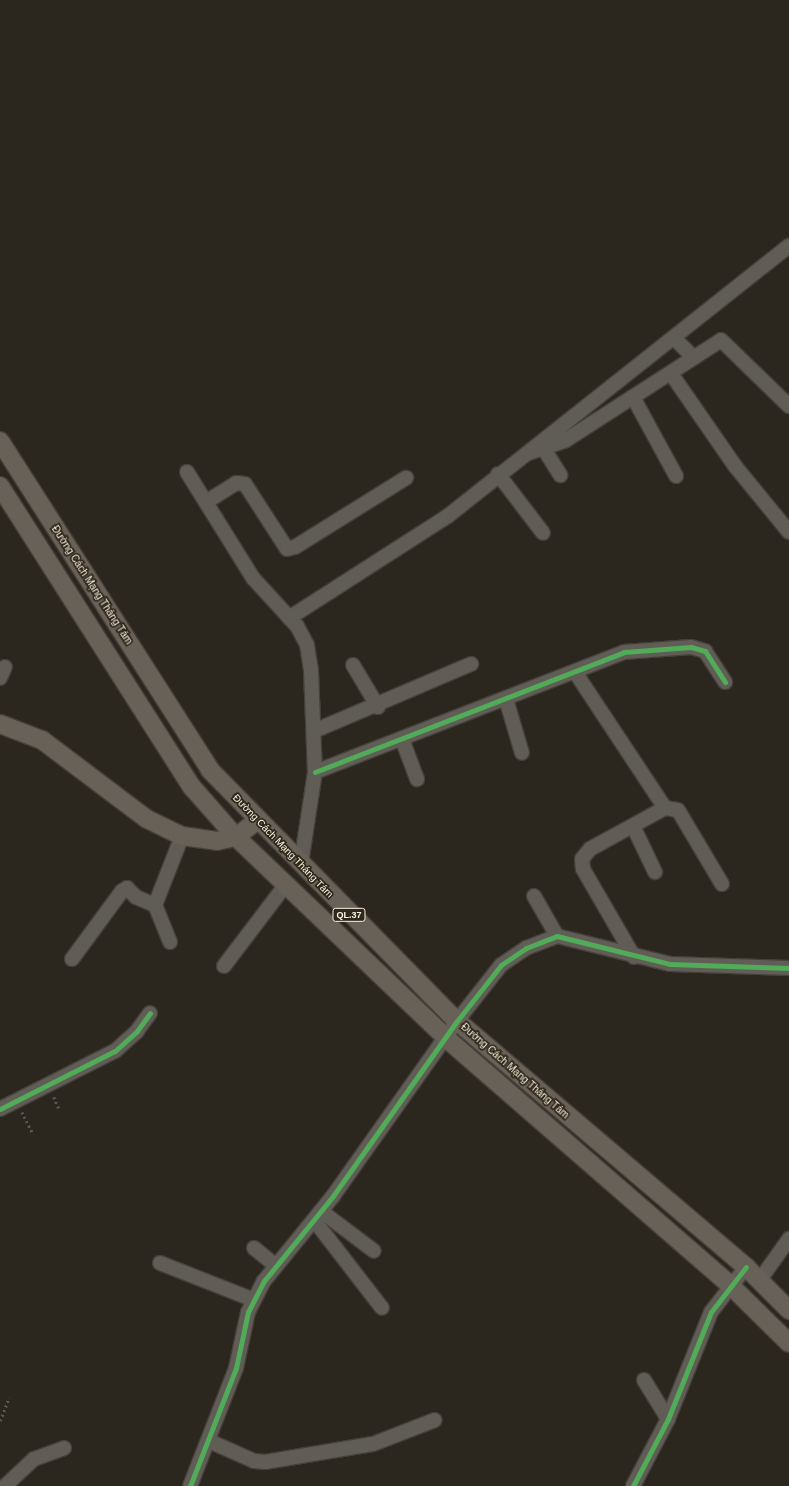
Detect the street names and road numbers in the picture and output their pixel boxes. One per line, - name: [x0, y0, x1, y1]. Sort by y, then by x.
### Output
- street label: Đường Cách Mạng Tháng Tám: [49, 523, 135, 647]
- street label: Đường Cách Mạng Tháng Tám: [230, 792, 336, 900]
- road number: QL.37: [332, 908, 366, 922]
- street label: Đường Cách Mạng Tháng Tám: [458, 1021, 572, 1121]

